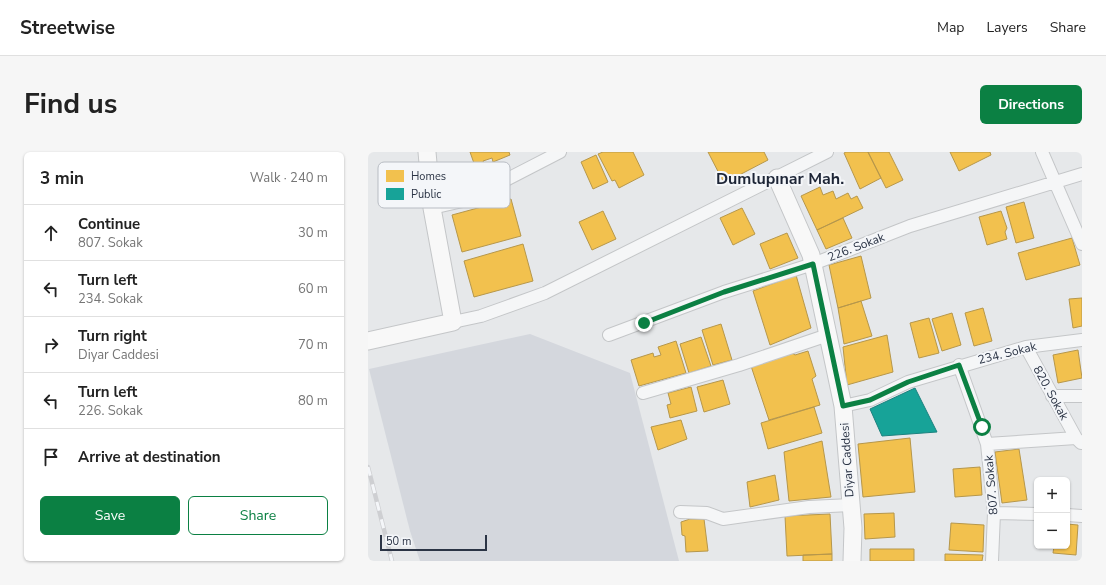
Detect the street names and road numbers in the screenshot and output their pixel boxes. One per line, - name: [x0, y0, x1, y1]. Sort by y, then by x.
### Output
- street label: 226. Sokak: [825, 228, 888, 265]
- street label: 234. Sokak: [976, 338, 1039, 368]
- street label: 820. Sokak: [1030, 363, 1073, 424]
- street label: Diyar Caddesi: [836, 422, 858, 498]
- street label: 807. Sokak: [980, 454, 1002, 515]

